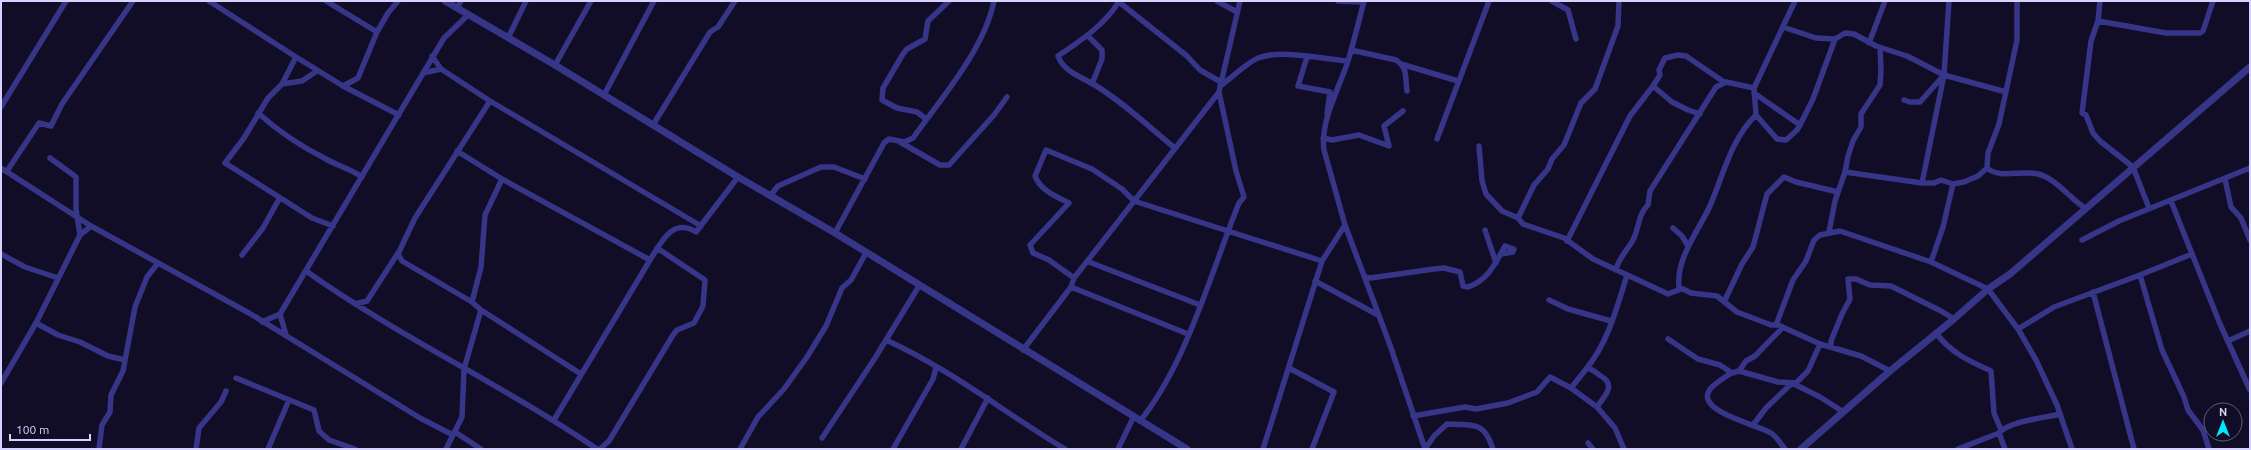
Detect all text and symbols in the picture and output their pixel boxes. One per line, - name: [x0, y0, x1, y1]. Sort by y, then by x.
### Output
- north arrow: [2203, 402, 2243, 442]
- text: N: [2219, 406, 2227, 418]
- scale bar: [10, 416, 90, 442]
- text: 100 m: [16, 423, 49, 436]

